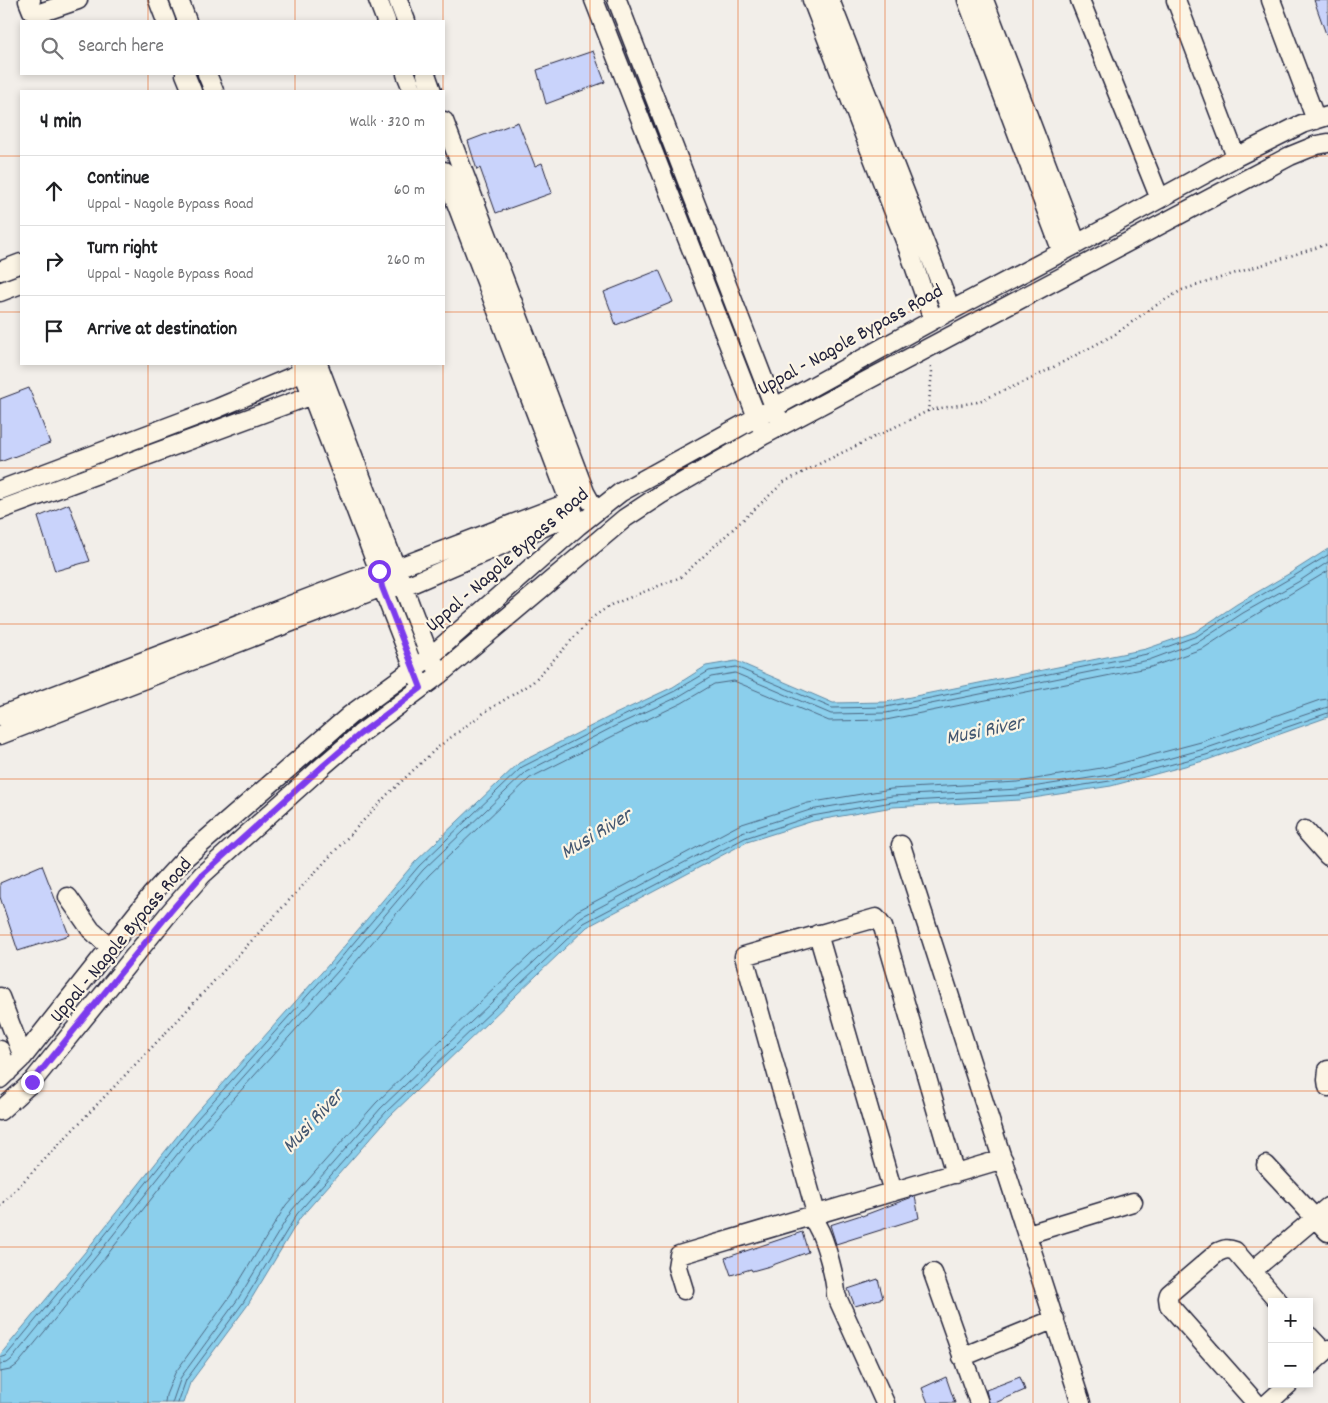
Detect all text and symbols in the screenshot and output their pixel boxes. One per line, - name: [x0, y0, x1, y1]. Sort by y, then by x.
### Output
- search box: [20, 20, 445, 75]
- icon: search: [38, 34, 66, 62]
- text: Search here: [78, 34, 164, 61]
- text: 4 min: [40, 108, 82, 138]
- text: Walk · 320 m: [349, 111, 425, 134]
- text: Continue: [87, 166, 149, 193]
- icon: ahead: [40, 177, 68, 205]
- text: 60 m: [394, 179, 425, 202]
- text: Uppal - Nagole Bypass Road: [87, 193, 254, 216]
- text: Turn right: [87, 236, 158, 263]
- icon: right: [40, 247, 68, 275]
- text: 260 m: [387, 249, 425, 272]
- text: Uppal - Nagole Bypass Road: [87, 263, 254, 286]
- street label: Uppal - Nagole Bypass Road: [753, 278, 949, 404]
- icon: arrive: [40, 317, 68, 345]
- text: Arrive at destination: [87, 317, 237, 344]
- street label: Uppal - Nagole Bypass Road: [420, 482, 596, 640]
- route start: [368, 560, 391, 583]
- water label: Musi River: [943, 709, 1029, 755]
- water label: Musi River: [556, 801, 640, 868]
- street label: Uppal - Nagole Bypass Road: [44, 852, 200, 1030]
- route end: [21, 1071, 44, 1094]
- water label: Musi River: [276, 1081, 353, 1161]
- map controls: [1268, 1298, 1313, 1388]
- button: +: [1268, 1298, 1313, 1343]
- button: −: [1268, 1343, 1313, 1388]

